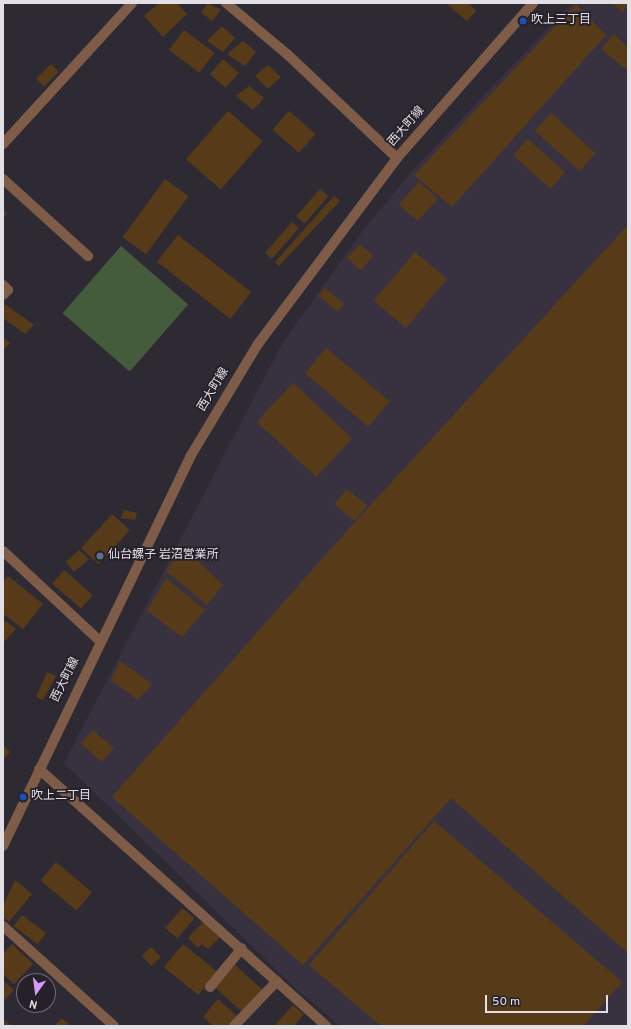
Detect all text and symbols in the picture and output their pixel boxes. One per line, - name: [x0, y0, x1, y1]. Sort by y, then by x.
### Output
- place label: 吹上三丁目: [531, 14, 591, 28]
- marker: 吹上三丁目: [518, 16, 528, 26]
- street label: 西大町線: [386, 104, 428, 150]
- street label: 西大町線: [195, 366, 233, 414]
- place label: 仙台螺子 岩沼営業所: [108, 549, 219, 563]
- marker: 仙台螺子 岩沼営業所: [95, 551, 105, 561]
- street label: 西大町線: [49, 655, 83, 705]
- place label: 吹上二丁目: [31, 790, 91, 804]
- marker: 吹上二丁目: [18, 792, 28, 802]
- north arrow: [16, 973, 56, 1013]
- scale bar: [487, 987, 610, 1013]
- text: 50 m: [492, 994, 520, 1010]
- text: N: [28, 996, 39, 1011]

